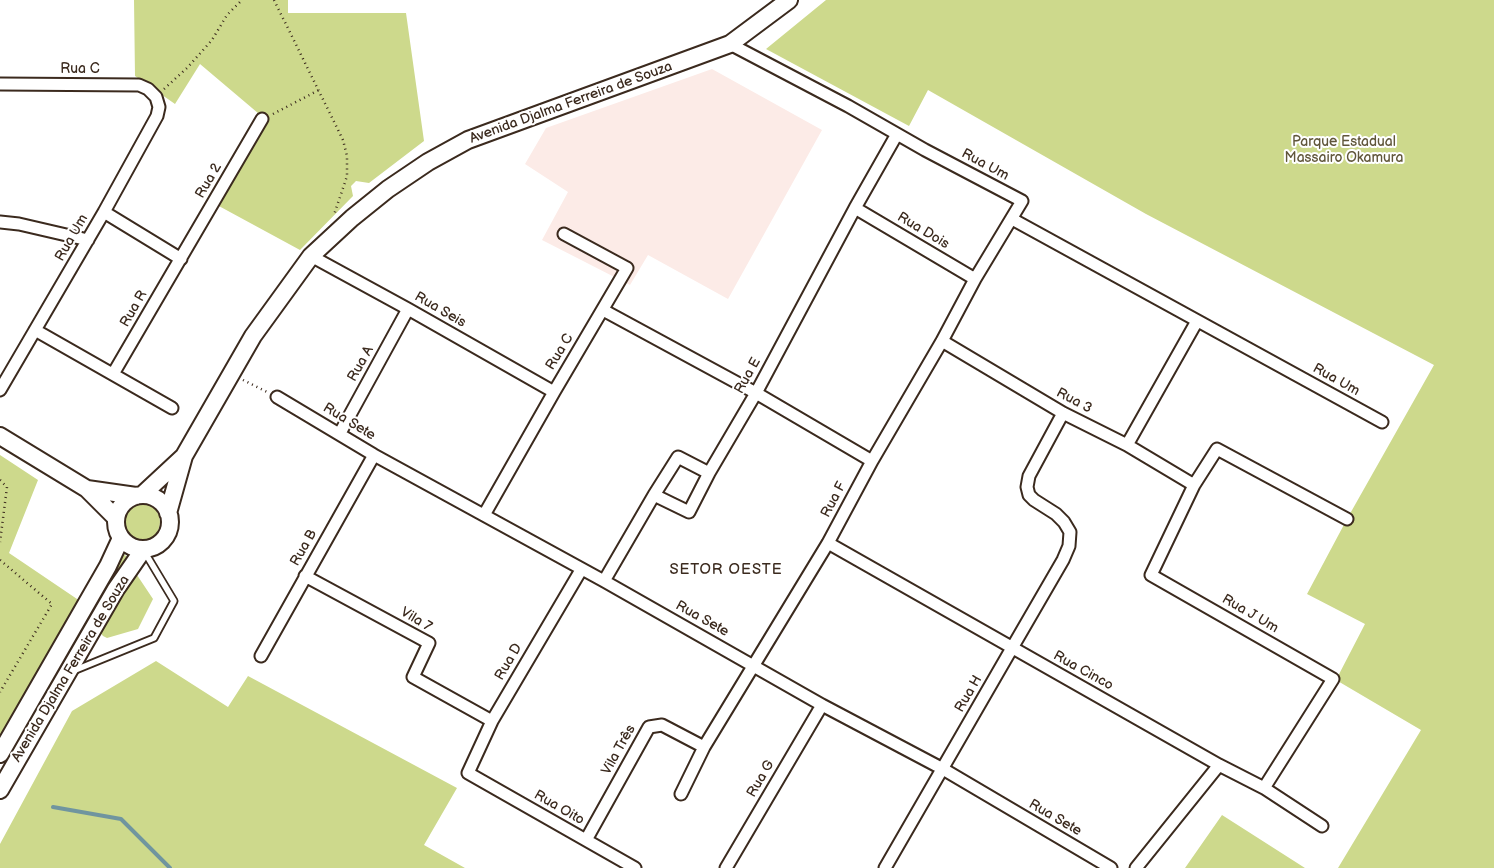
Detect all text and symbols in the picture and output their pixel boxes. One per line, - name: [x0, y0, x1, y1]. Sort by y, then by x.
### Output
- street label: Avenida Djalma Ferreira de Souza: [467, 58, 675, 148]
- street label: Rua C: [60, 61, 100, 77]
- park label: Parque Estadual Massairo Okamura: [1285, 134, 1403, 166]
- street label: Rua Um: [958, 146, 1012, 184]
- street label: Rua 2: [192, 160, 226, 202]
- street label: Rua Dois: [894, 209, 952, 253]
- street label: Rua Um: [52, 212, 92, 264]
- street label: Rua R: [117, 288, 151, 330]
- street label: Rua Seis: [411, 289, 469, 331]
- street label: Rua C: [543, 331, 577, 373]
- street label: Rua A: [344, 343, 378, 385]
- street label: Rua E: [731, 355, 765, 397]
- street label: Rua Um: [1310, 360, 1362, 400]
- street label: Rua 3: [1053, 385, 1095, 417]
- street label: Rua Sete: [320, 400, 378, 444]
- street label: Rua F: [818, 479, 850, 521]
- street label: Rua B: [287, 527, 321, 569]
- district label: SETOR OESTE: [668, 561, 784, 579]
- street label: Avenida Djalma Ferreira de Souza: [9, 573, 133, 765]
- street label: Rua J Um: [1219, 591, 1281, 637]
- street label: Rua Sete: [672, 597, 732, 641]
- street label: Vila 7: [397, 604, 435, 636]
- street label: Rua D: [492, 641, 526, 683]
- street label: Rua Cinco: [1050, 648, 1116, 694]
- street label: Rua H: [952, 673, 986, 715]
- street label: Vila Três: [598, 722, 640, 778]
- street label: Rua G: [744, 757, 778, 801]
- street label: Rua Oito: [531, 787, 587, 829]
- street label: Rua Sete: [1026, 796, 1084, 840]

